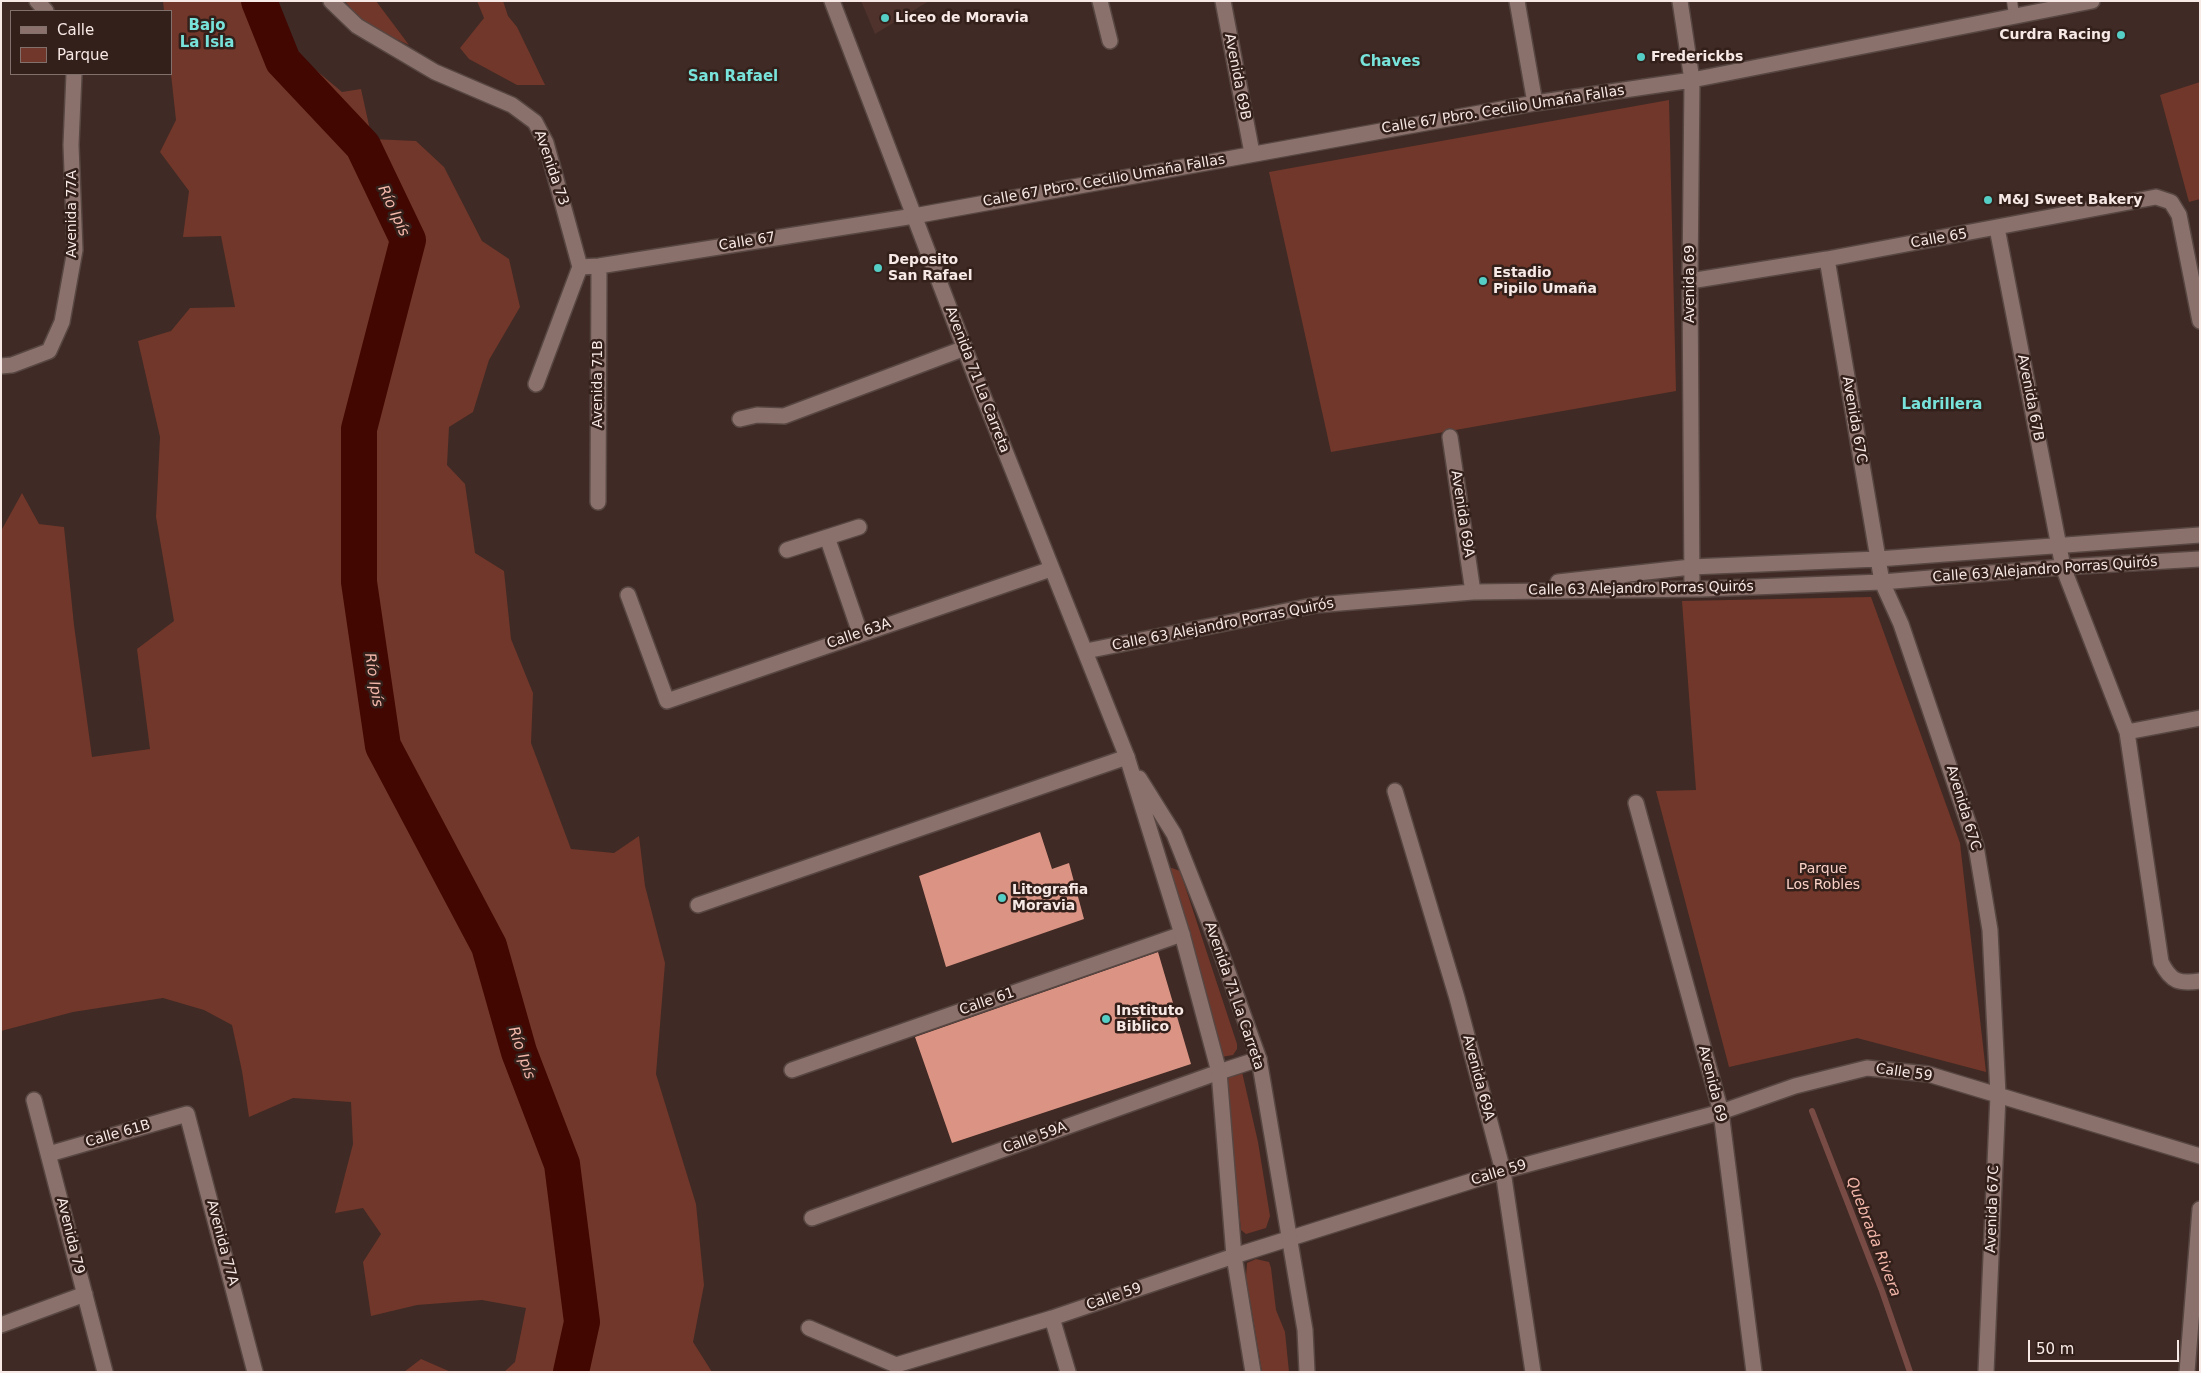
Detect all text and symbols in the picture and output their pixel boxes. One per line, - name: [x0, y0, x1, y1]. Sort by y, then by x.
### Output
- legend: [10, 10, 172, 75]
- place label: Liceo de Moravia: [895, 10, 1029, 26]
- marker: Liceo de Moravia: [879, 12, 891, 24]
- district label: Bajo La Isla: [180, 17, 234, 52]
- text: Calle: [57, 21, 94, 39]
- place label: Curdra Racing: [1999, 27, 2111, 43]
- marker: Curdra Racing: [2115, 29, 2127, 41]
- street label: Avenida 69B: [1220, 32, 1254, 122]
- text: Parque: [57, 46, 109, 64]
- place label: Frederickbs: [1651, 49, 1743, 65]
- marker: Frederickbs: [1635, 51, 1647, 63]
- district label: Chaves: [1360, 53, 1420, 71]
- district label: San Rafael: [688, 68, 778, 86]
- street label: Calle 67 Pbro. Cecilio Umaña Fallas: [1380, 82, 1626, 138]
- street label: Avenida 73: [530, 128, 572, 208]
- street label: Calle 67 Pbro. Cecilio Umaña Fallas: [982, 151, 1226, 211]
- street label: Avenida 77A: [64, 170, 80, 258]
- water label: Río Ipís: [373, 183, 413, 239]
- place label: M&J Sweet Bakery: [1998, 192, 2142, 208]
- marker: M&J Sweet Bakery: [1982, 194, 1994, 206]
- street label: Calle 65: [1909, 226, 1969, 252]
- street label: Calle 67: [718, 229, 776, 255]
- street label: Avenida 69: [1682, 245, 1698, 323]
- place label: Deposito San Rafael: [888, 252, 972, 284]
- marker: Deposito San Rafael: [872, 262, 884, 274]
- place label: Estadio Pipilo Umaña: [1493, 265, 1597, 298]
- marker: Estadio Pipilo Umaña: [1477, 275, 1489, 287]
- street label: Avenida 71 La Carreta: [941, 304, 1013, 456]
- street label: Avenida 71B: [590, 340, 606, 428]
- street label: Avenida 67B: [2013, 353, 2047, 443]
- street label: Avenida 67C: [1838, 375, 1870, 465]
- district label: Ladrillera: [1902, 396, 1982, 414]
- street label: Avenida 69A: [1447, 469, 1477, 559]
- street label: Calle 63 Alejandro Porras Quirós: [1932, 554, 2158, 586]
- street label: Calle 63 Alejandro Porras Quirós: [1528, 579, 1754, 599]
- street label: Calle 63 Alejandro Porras Quirós: [1111, 595, 1335, 655]
- street label: Calle 63A: [825, 615, 893, 653]
- water label: Río Ipís: [360, 652, 386, 708]
- street label: Avenida 67C: [1942, 764, 1984, 852]
- park label: Parque Los Robles: [1786, 861, 1860, 894]
- place label: Litografia Moravia: [1012, 882, 1088, 914]
- marker: Litografia Moravia: [996, 892, 1008, 904]
- street label: Avenida 71 La Carreta: [1201, 920, 1267, 1072]
- street label: Calle 61: [957, 985, 1017, 1019]
- place label: Instituto Biblico: [1116, 1003, 1184, 1036]
- marker: Instituto Biblico: [1100, 1013, 1112, 1025]
- water label: Río Ipís: [504, 1024, 538, 1082]
- street label: Avenida 69A: [1459, 1033, 1497, 1123]
- street label: Avenida 69: [1694, 1044, 1730, 1124]
- street label: Calle 59: [1875, 1061, 1933, 1085]
- street label: Calle 61B: [84, 1117, 152, 1151]
- street label: Calle 59A: [1001, 1119, 1069, 1157]
- street label: Calle 59: [1469, 1157, 1529, 1189]
- street label: Avenida 67C: [1983, 1165, 2003, 1253]
- water label: Quebrada Rivera: [1842, 1175, 1904, 1299]
- street label: Avenida 79: [52, 1196, 88, 1276]
- street label: Avenida 77A: [203, 1198, 241, 1288]
- street label: Calle 59: [1084, 1280, 1144, 1314]
- scale bar: [2031, 1330, 2182, 1362]
- text: 50 m: [2036, 1340, 2074, 1358]

